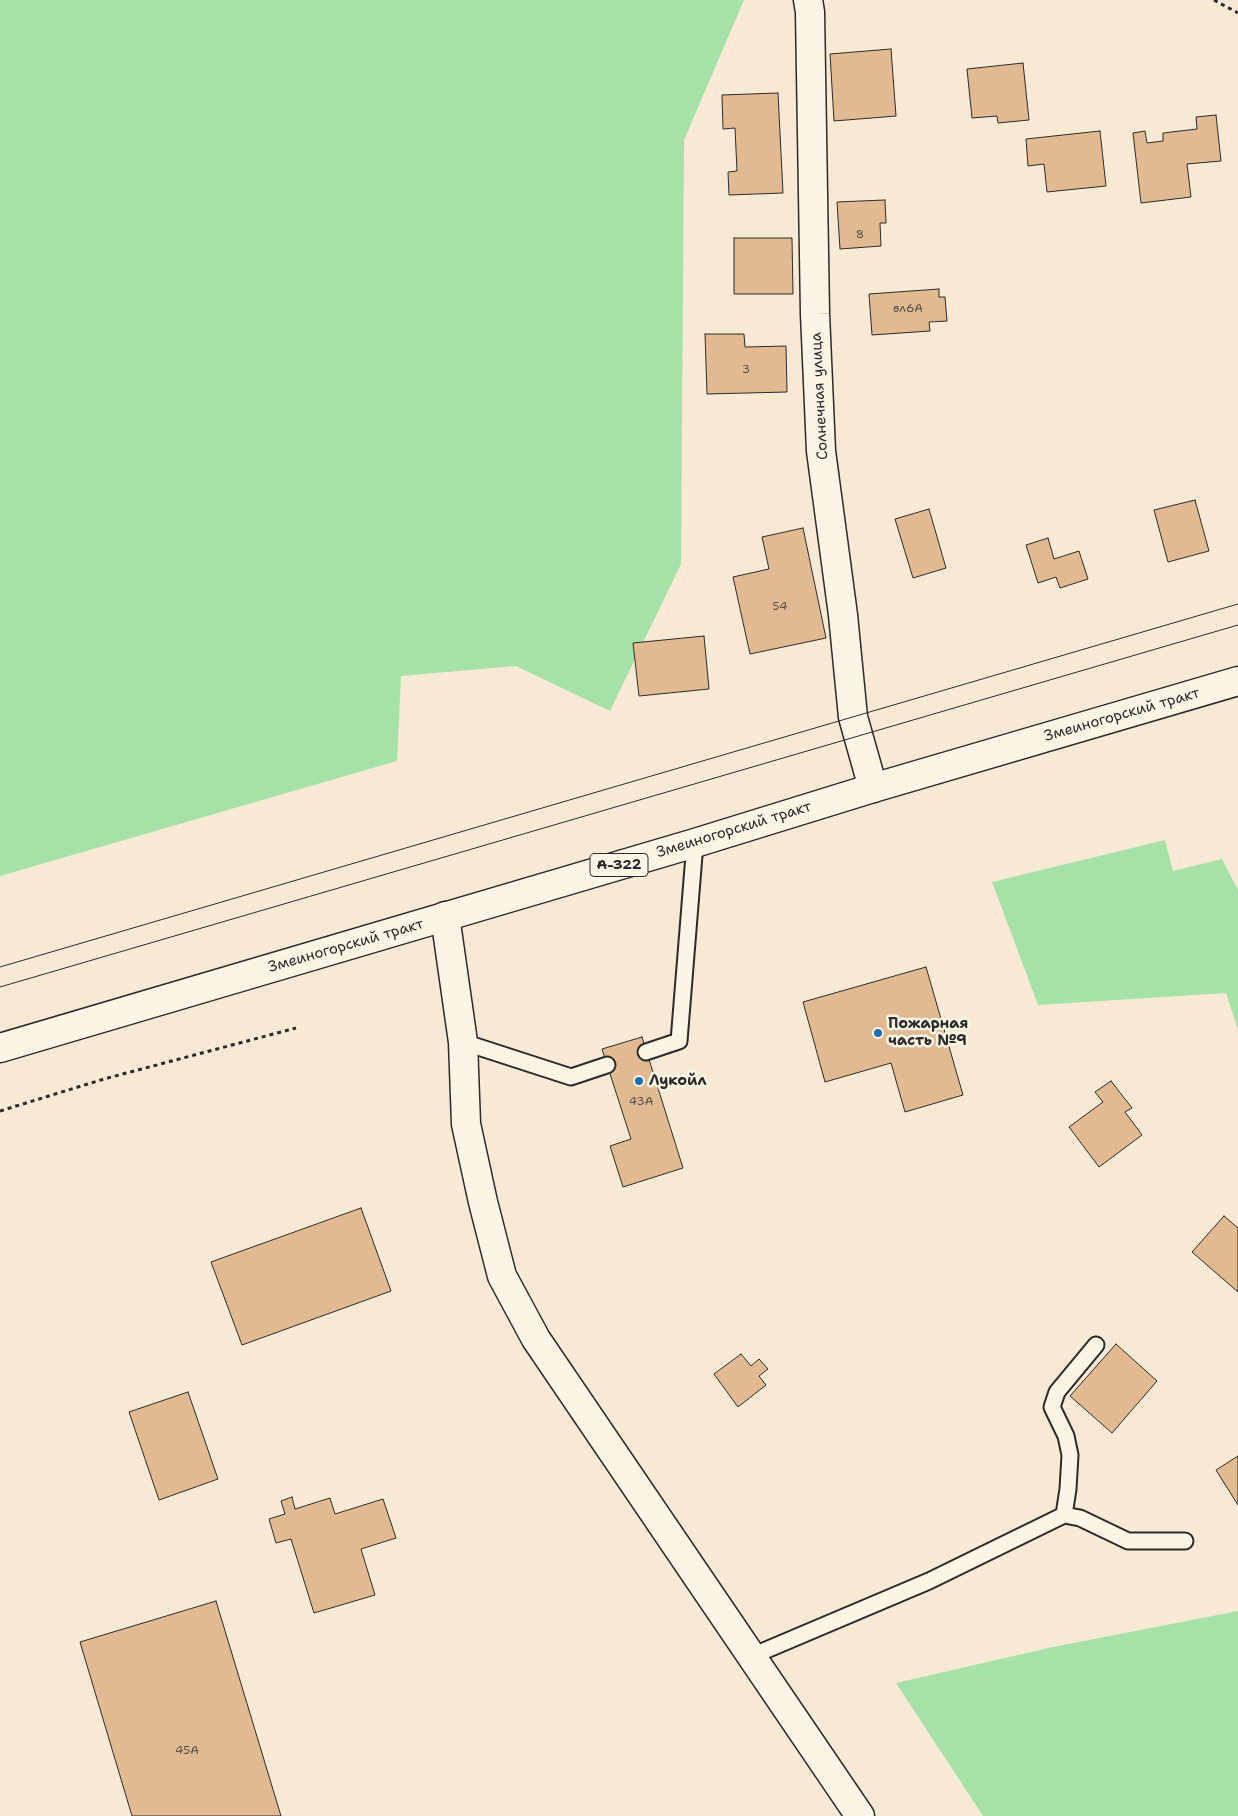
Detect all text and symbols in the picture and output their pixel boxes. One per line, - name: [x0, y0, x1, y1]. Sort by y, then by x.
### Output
- house number: 8: [856, 228, 864, 242]
- house number: вл6А: [893, 302, 923, 316]
- street label: Солнечная улица: [808, 332, 832, 460]
- house number: 3: [742, 363, 750, 377]
- house number: 54: [772, 600, 788, 614]
- street label: Змеиногорский тракт: [1042, 684, 1202, 746]
- street label: Змеиногорский тракт: [654, 798, 814, 862]
- road number: А-322: [590, 854, 648, 876]
- street label: Змеиногорский тракт: [266, 915, 426, 977]
- place label: Пожарная часть №9: [888, 1015, 968, 1050]
- marker: Пожарная часть №9: [872, 1027, 884, 1039]
- place label: Лукойл: [649, 1072, 707, 1090]
- marker: Лукойл: [633, 1075, 645, 1087]
- house number: 43А: [629, 1095, 653, 1109]
- house number: 45А: [175, 1744, 199, 1758]

